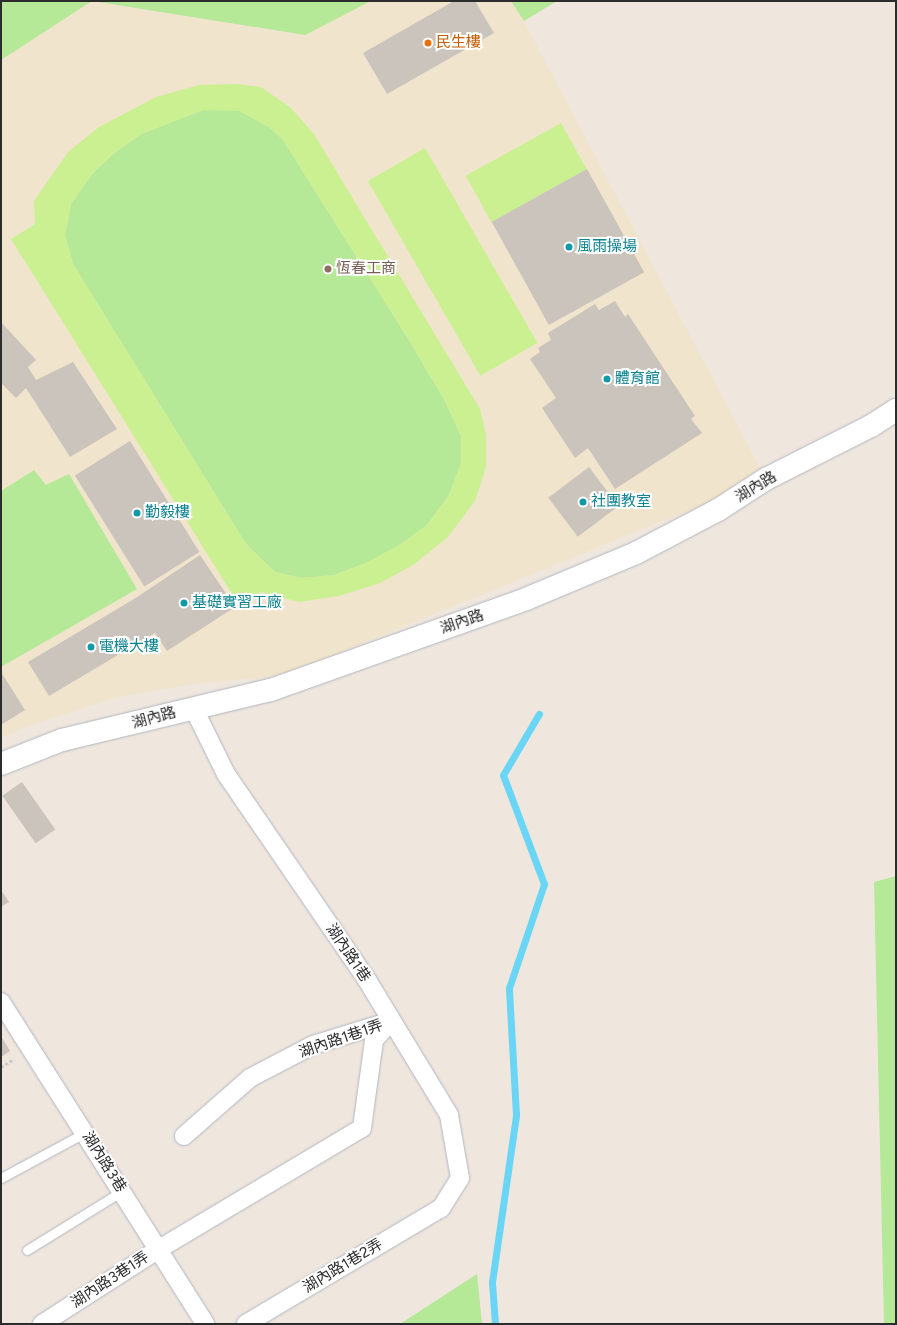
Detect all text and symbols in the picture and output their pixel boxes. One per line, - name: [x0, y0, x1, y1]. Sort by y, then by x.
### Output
- place label: 民生樓: [436, 34, 481, 52]
- marker: 民生樓: [423, 38, 433, 48]
- place label: 風雨操場: [577, 238, 637, 256]
- marker: 風雨操場: [564, 242, 574, 252]
- place label: 恆春工商: [336, 260, 396, 278]
- marker: 恆春工商: [323, 264, 333, 274]
- place label: 體育館: [615, 370, 660, 388]
- marker: 體育館: [602, 374, 612, 384]
- street label: 湖內路: [732, 468, 780, 506]
- place label: 社團教室: [591, 493, 651, 511]
- marker: 社團教室: [578, 497, 588, 507]
- place label: 勤毅樓: [145, 504, 190, 522]
- marker: 勤毅樓: [132, 508, 142, 518]
- place label: 基礎實習工廠: [192, 594, 282, 612]
- marker: 基礎實習工廠: [179, 598, 189, 608]
- street label: 湖內路: [438, 606, 486, 638]
- place label: 電機大樓: [99, 638, 159, 656]
- marker: 電機大樓: [86, 642, 96, 652]
- street label: 湖內路: [130, 703, 178, 733]
- street label: 湖內路1巷: [322, 921, 374, 985]
- street label: 湖內路1巷1弄: [297, 1016, 385, 1062]
- street label: 湖內路3巷: [78, 1128, 130, 1196]
- street label: 湖內路1巷2弄: [300, 1235, 386, 1297]
- street label: 湖內路3巷1弄: [68, 1248, 152, 1312]

